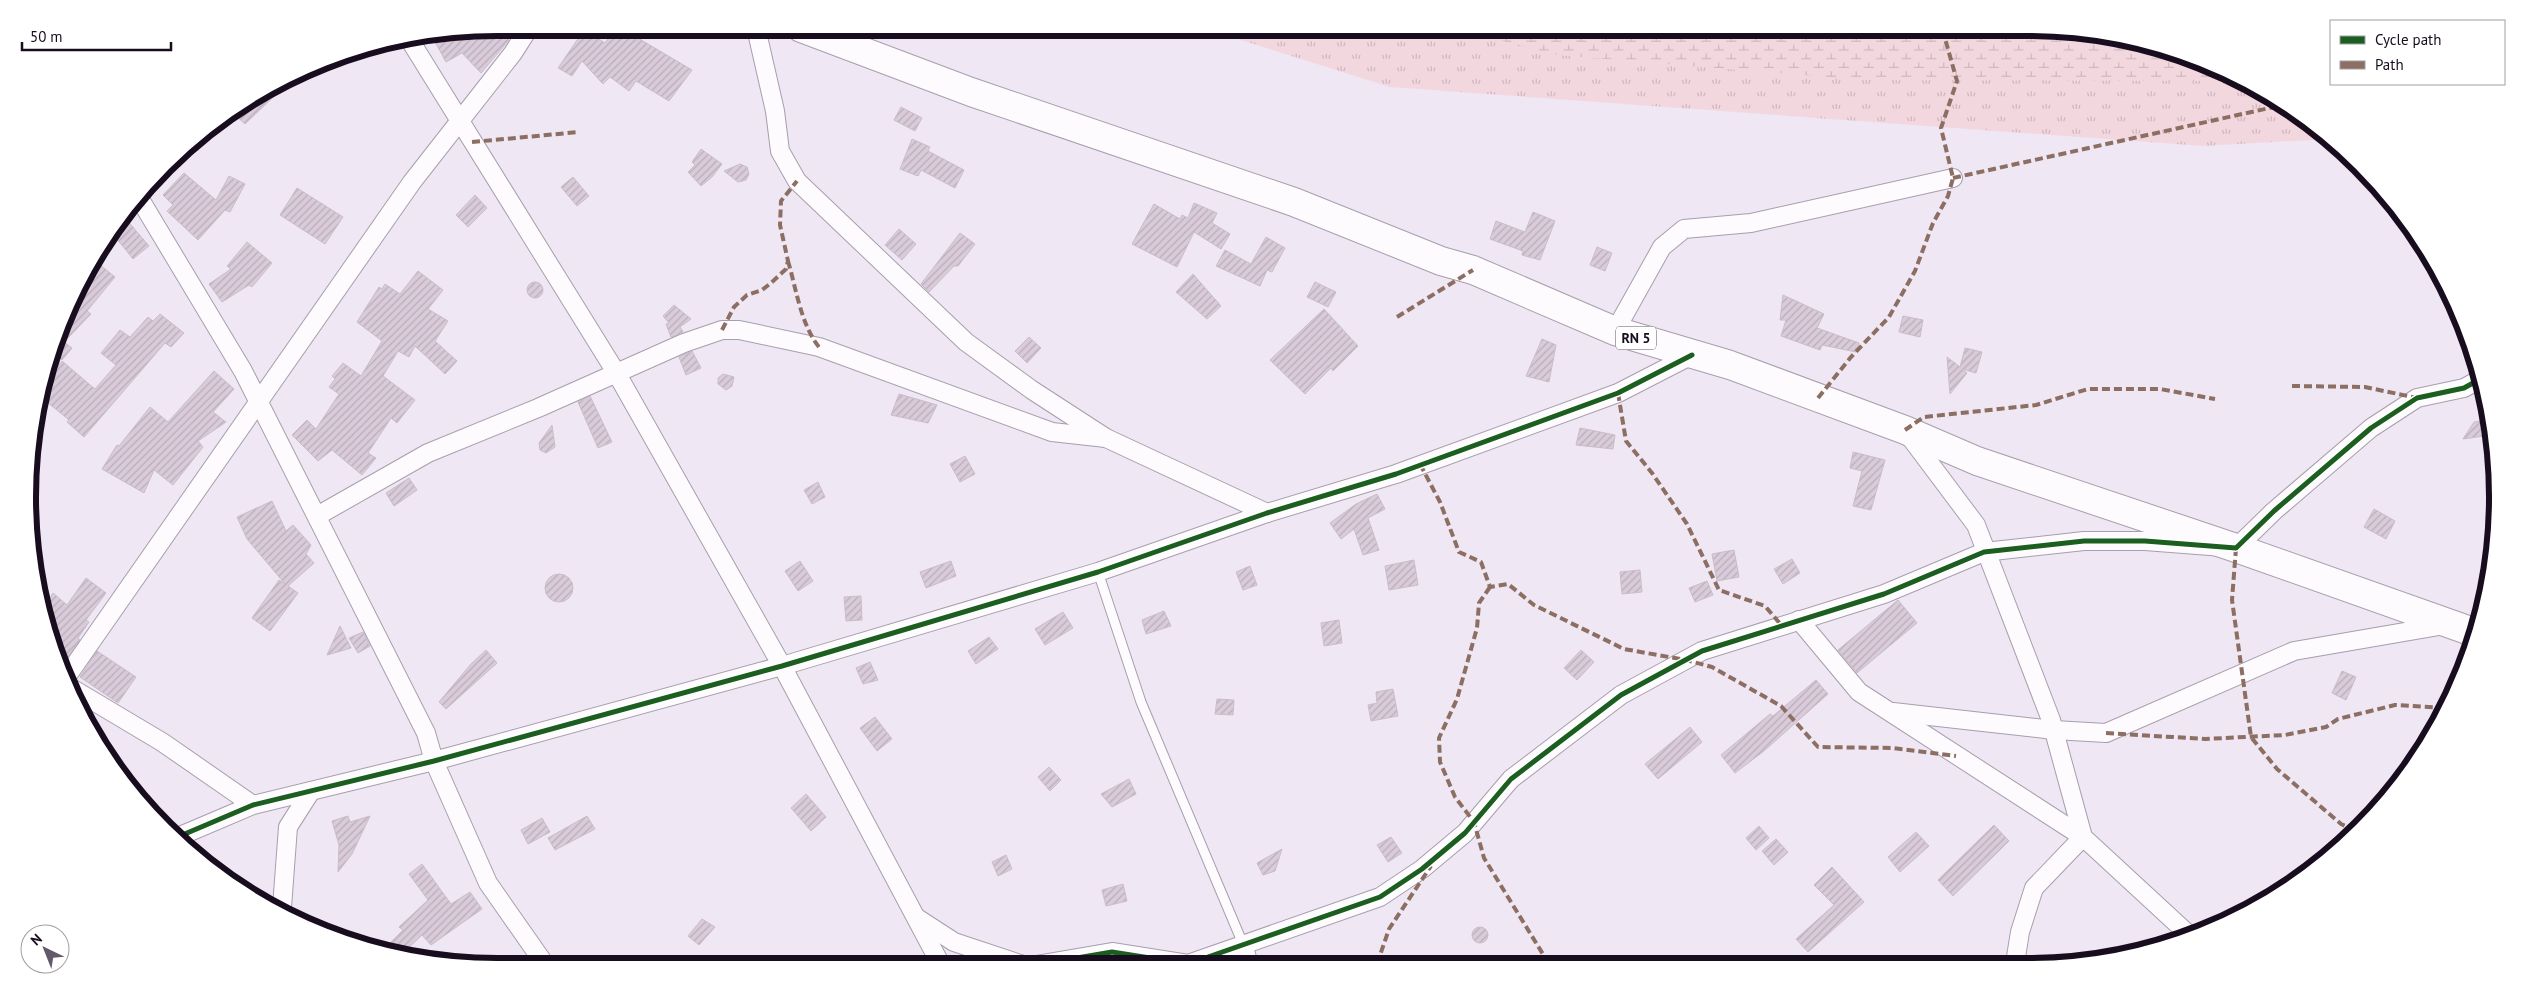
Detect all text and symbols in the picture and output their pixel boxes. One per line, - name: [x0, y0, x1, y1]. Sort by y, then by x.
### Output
- scale bar: [22, 20, 171, 52]
- legend: [2330, 20, 2505, 85]
- text: 50 m: [30, 27, 63, 46]
- text: Cycle path: [2375, 30, 2441, 49]
- text: Path: [2375, 55, 2404, 74]
- road number: RN 5: [1616, 326, 1656, 349]
- north arrow: [20, 924, 70, 974]
- text: N: [27, 930, 46, 949]

